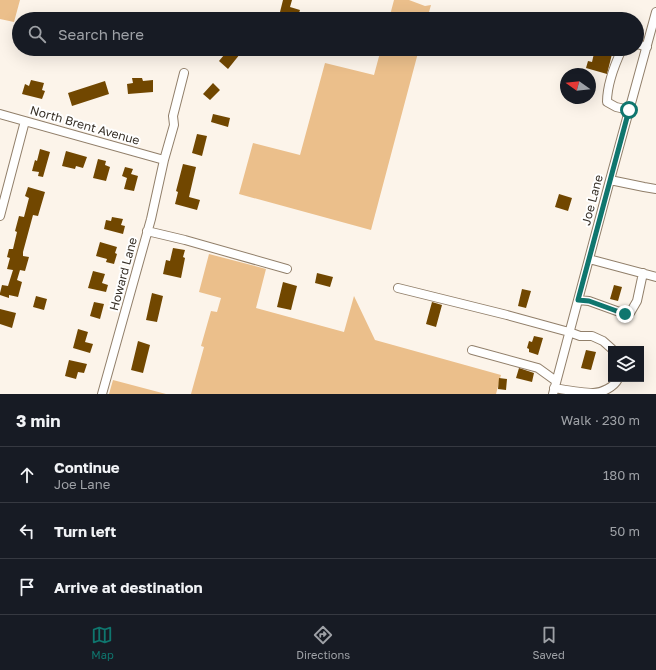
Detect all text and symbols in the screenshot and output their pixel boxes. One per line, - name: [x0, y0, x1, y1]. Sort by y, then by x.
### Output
- search box: [12, 12, 644, 56]
- icon: search: [26, 23, 48, 45]
- text: Search here: [58, 25, 144, 43]
- north arrow: [560, 68, 596, 104]
- route start: [620, 101, 638, 119]
- street label: North Brent Avenue: [28, 102, 142, 148]
- street label: Joe Lane: [578, 173, 606, 227]
- street label: Howard Lane: [106, 236, 140, 312]
- route end: [616, 305, 634, 323]
- map controls: [608, 346, 644, 382]
- button: layers: [608, 346, 644, 382]
- text: 3 min: [16, 410, 60, 431]
- text: Walk · 230 m: [561, 412, 640, 428]
- text: Continue: [54, 458, 120, 476]
- icon: ahead: [16, 464, 38, 486]
- text: 180 m: [603, 467, 640, 483]
- text: Joe Lane: [54, 476, 110, 492]
- icon: left: [16, 520, 38, 542]
- text: Turn left: [54, 522, 116, 540]
- text: 50 m: [610, 523, 640, 539]
- icon: arrive: [16, 576, 38, 598]
- text: Arrive at destination: [54, 578, 203, 596]
- tab: Map: [91, 624, 114, 661]
- tab: Directions: [296, 624, 350, 661]
- tab: Saved: [533, 624, 565, 661]

